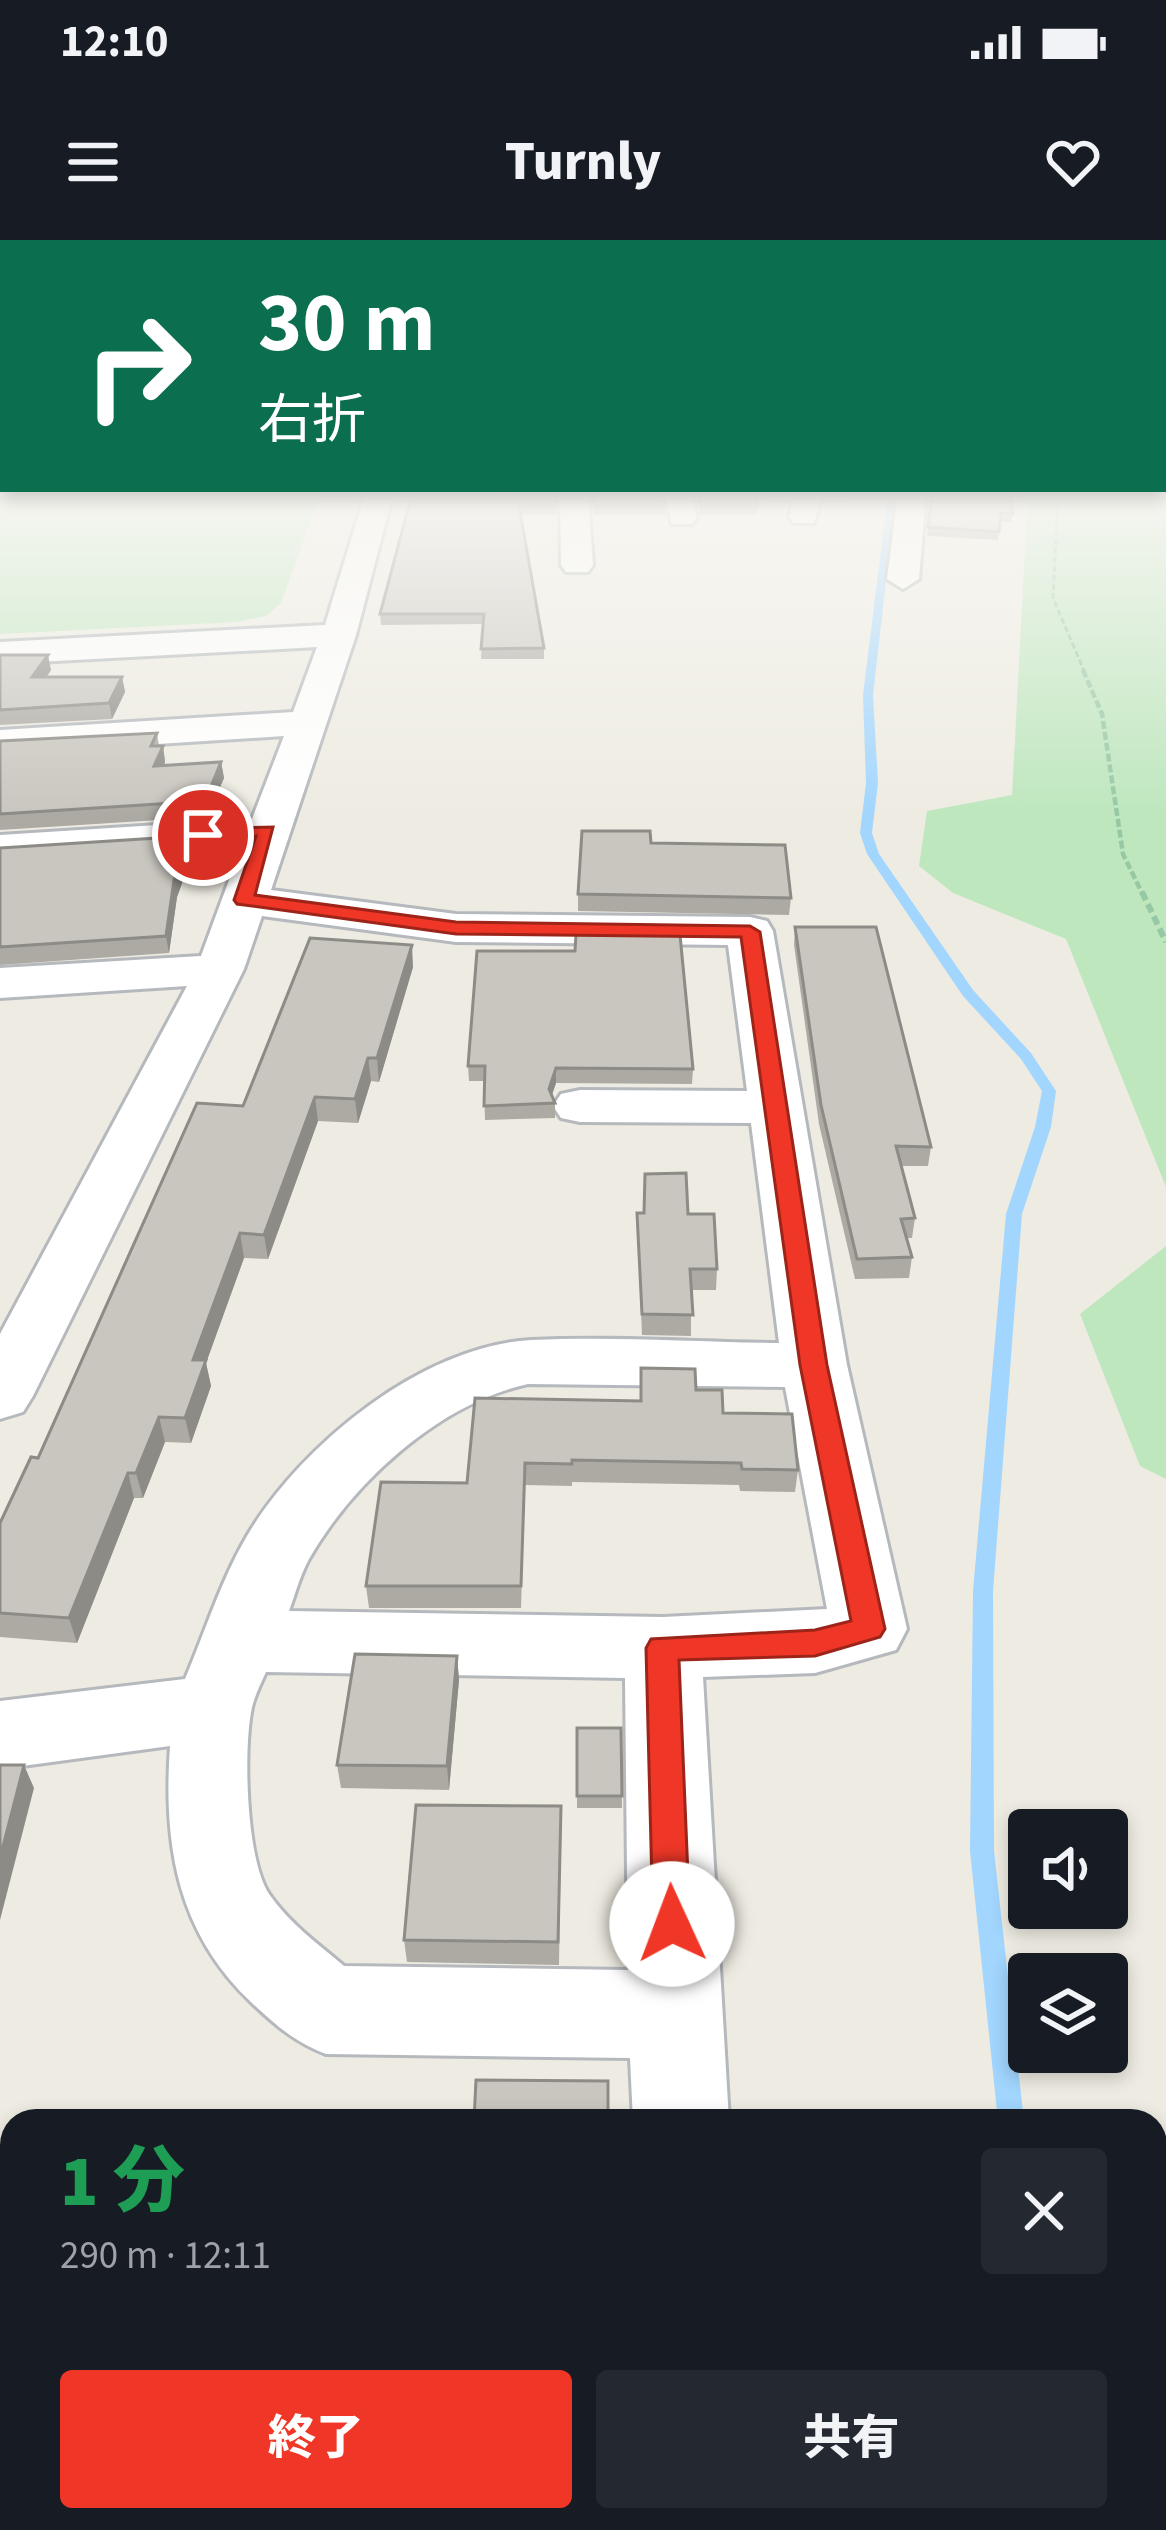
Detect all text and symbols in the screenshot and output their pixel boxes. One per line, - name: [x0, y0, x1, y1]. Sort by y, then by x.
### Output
- text: 12:10: [60, 10, 169, 74]
- text: Turnly: [505, 124, 661, 201]
- icon: menu: [60, 129, 126, 195]
- icon: heart: [1040, 129, 1106, 195]
- text: 30 m: [258, 264, 436, 384]
- icon: right: [60, 288, 216, 444]
- text: 右折: [258, 383, 366, 460]
- pin: [152, 784, 254, 886]
- icon: arrive: [170, 802, 236, 868]
- map controls: [1008, 1809, 1128, 2073]
- button: sound: [1008, 1809, 1128, 1929]
- position arrow: [609, 1861, 735, 1987]
- button: layers: [1008, 1953, 1128, 2073]
- text: 1 分: [60, 2131, 185, 2234]
- button: close: [981, 2148, 1107, 2274]
- text: 290 m · 12:11: [60, 2228, 271, 2284]
- button: 終了: [60, 2370, 572, 2508]
- button: 共有: [596, 2370, 1107, 2508]

